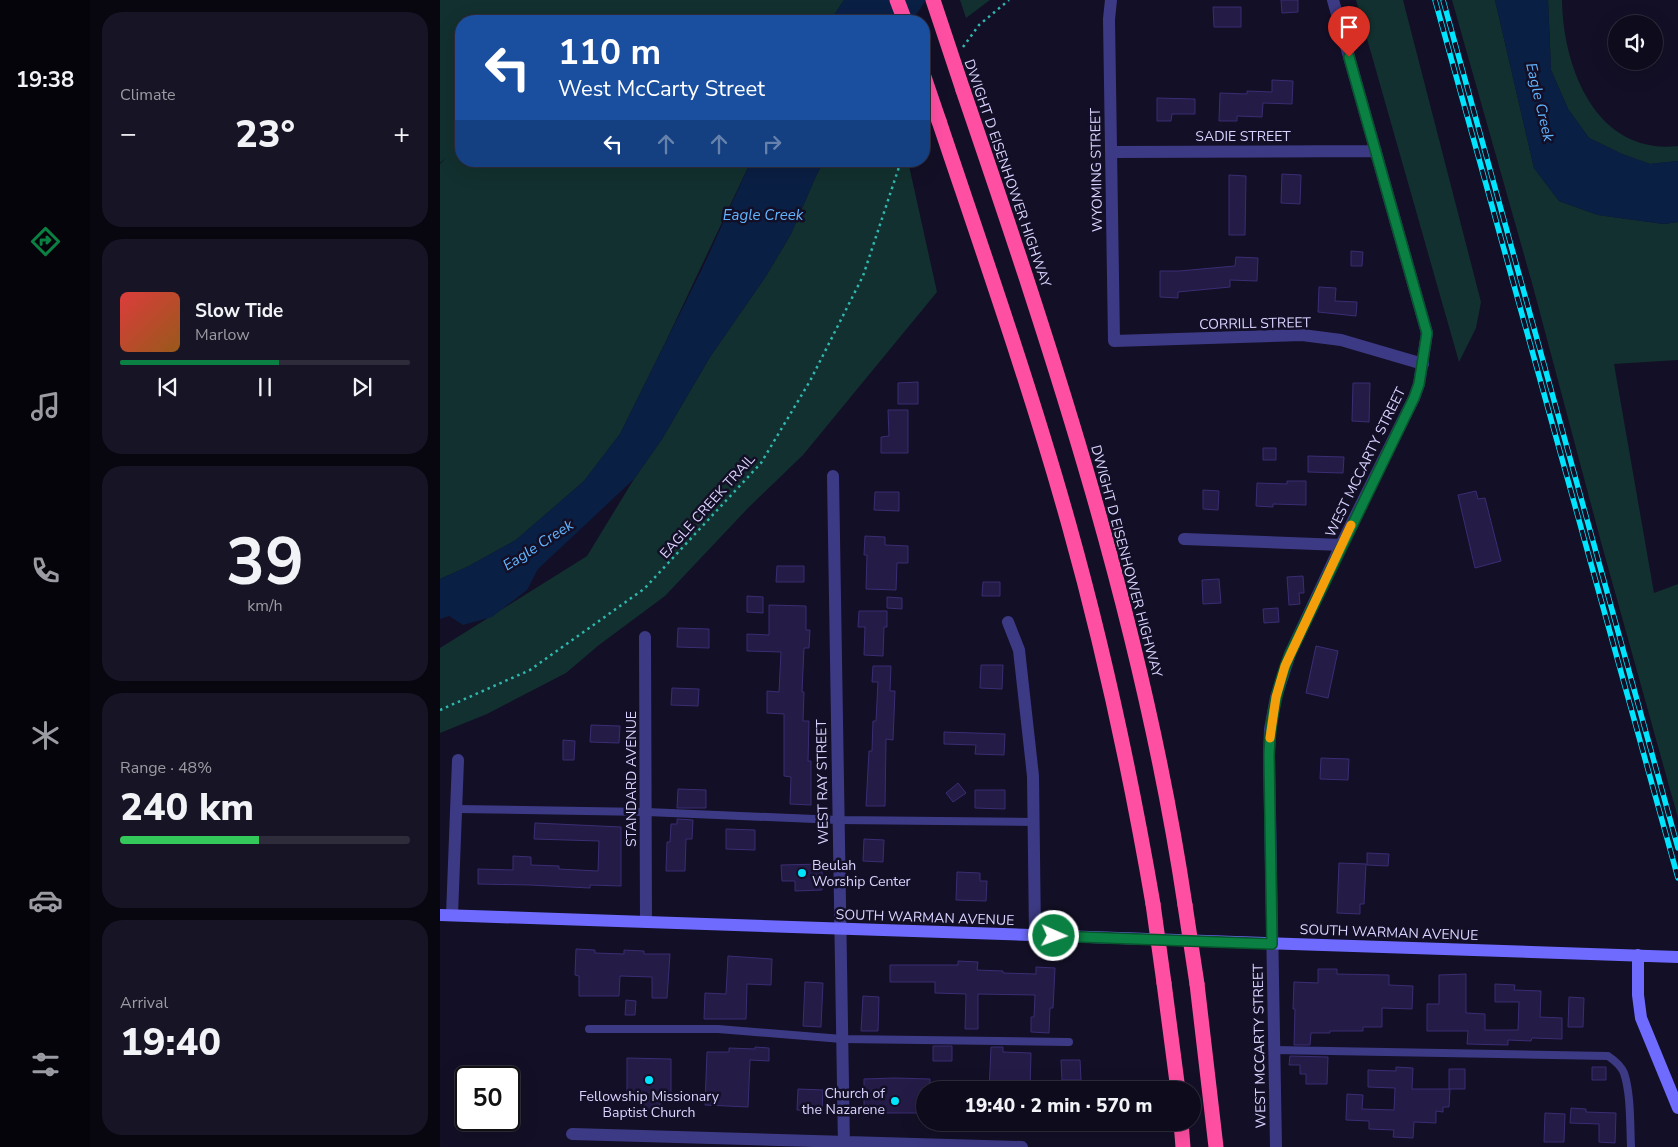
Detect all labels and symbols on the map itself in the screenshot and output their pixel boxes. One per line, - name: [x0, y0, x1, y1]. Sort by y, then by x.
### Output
- pin: [1328, 6, 1370, 57]
- street label: DWIGHT D EISENHOWER HIGHWAY: [959, 57, 1056, 290]
- water label: Eagle Creek: [1521, 61, 1559, 144]
- street label: WYOMING STREET: [1086, 107, 1107, 232]
- street label: SADIE STREET: [1195, 127, 1291, 146]
- water label: Eagle Creek: [723, 205, 804, 225]
- street label: CORRILL STREET: [1199, 313, 1312, 334]
- street label: WEST MCCARTY STREET: [1321, 384, 1410, 540]
- street label: DWIGHT D EISENHOWER HIGHWAY: [1086, 443, 1167, 680]
- street label: EAGLE CREEK TRAIL: [655, 450, 760, 562]
- water label: Eagle Creek: [499, 514, 578, 575]
- street label: STANDARD AVENUE: [622, 711, 641, 847]
- street label: WEST RAY STREET: [812, 719, 833, 845]
- place label: Beulah Worship Center: [812, 856, 911, 891]
- marker: Beulah Worship Center: [796, 867, 808, 879]
- street label: SOUTH WARMAN AVENUE: [835, 905, 1015, 930]
- position arrow: [1027, 909, 1079, 961]
- street label: SOUTH WARMAN AVENUE: [1299, 920, 1479, 945]
- street label: WEST MCCARTY STREET: [1249, 963, 1270, 1128]
- speed limit sign: 50: [455, 1066, 520, 1131]
- marker: Fellowship Missionary Baptist Church: [643, 1074, 655, 1086]
- place label: Church of the Nazarene: [802, 1084, 885, 1119]
- place label: Fellowship Missionary Baptist Church: [579, 1087, 720, 1122]
- marker: Church of the Nazarene: [889, 1095, 901, 1107]

